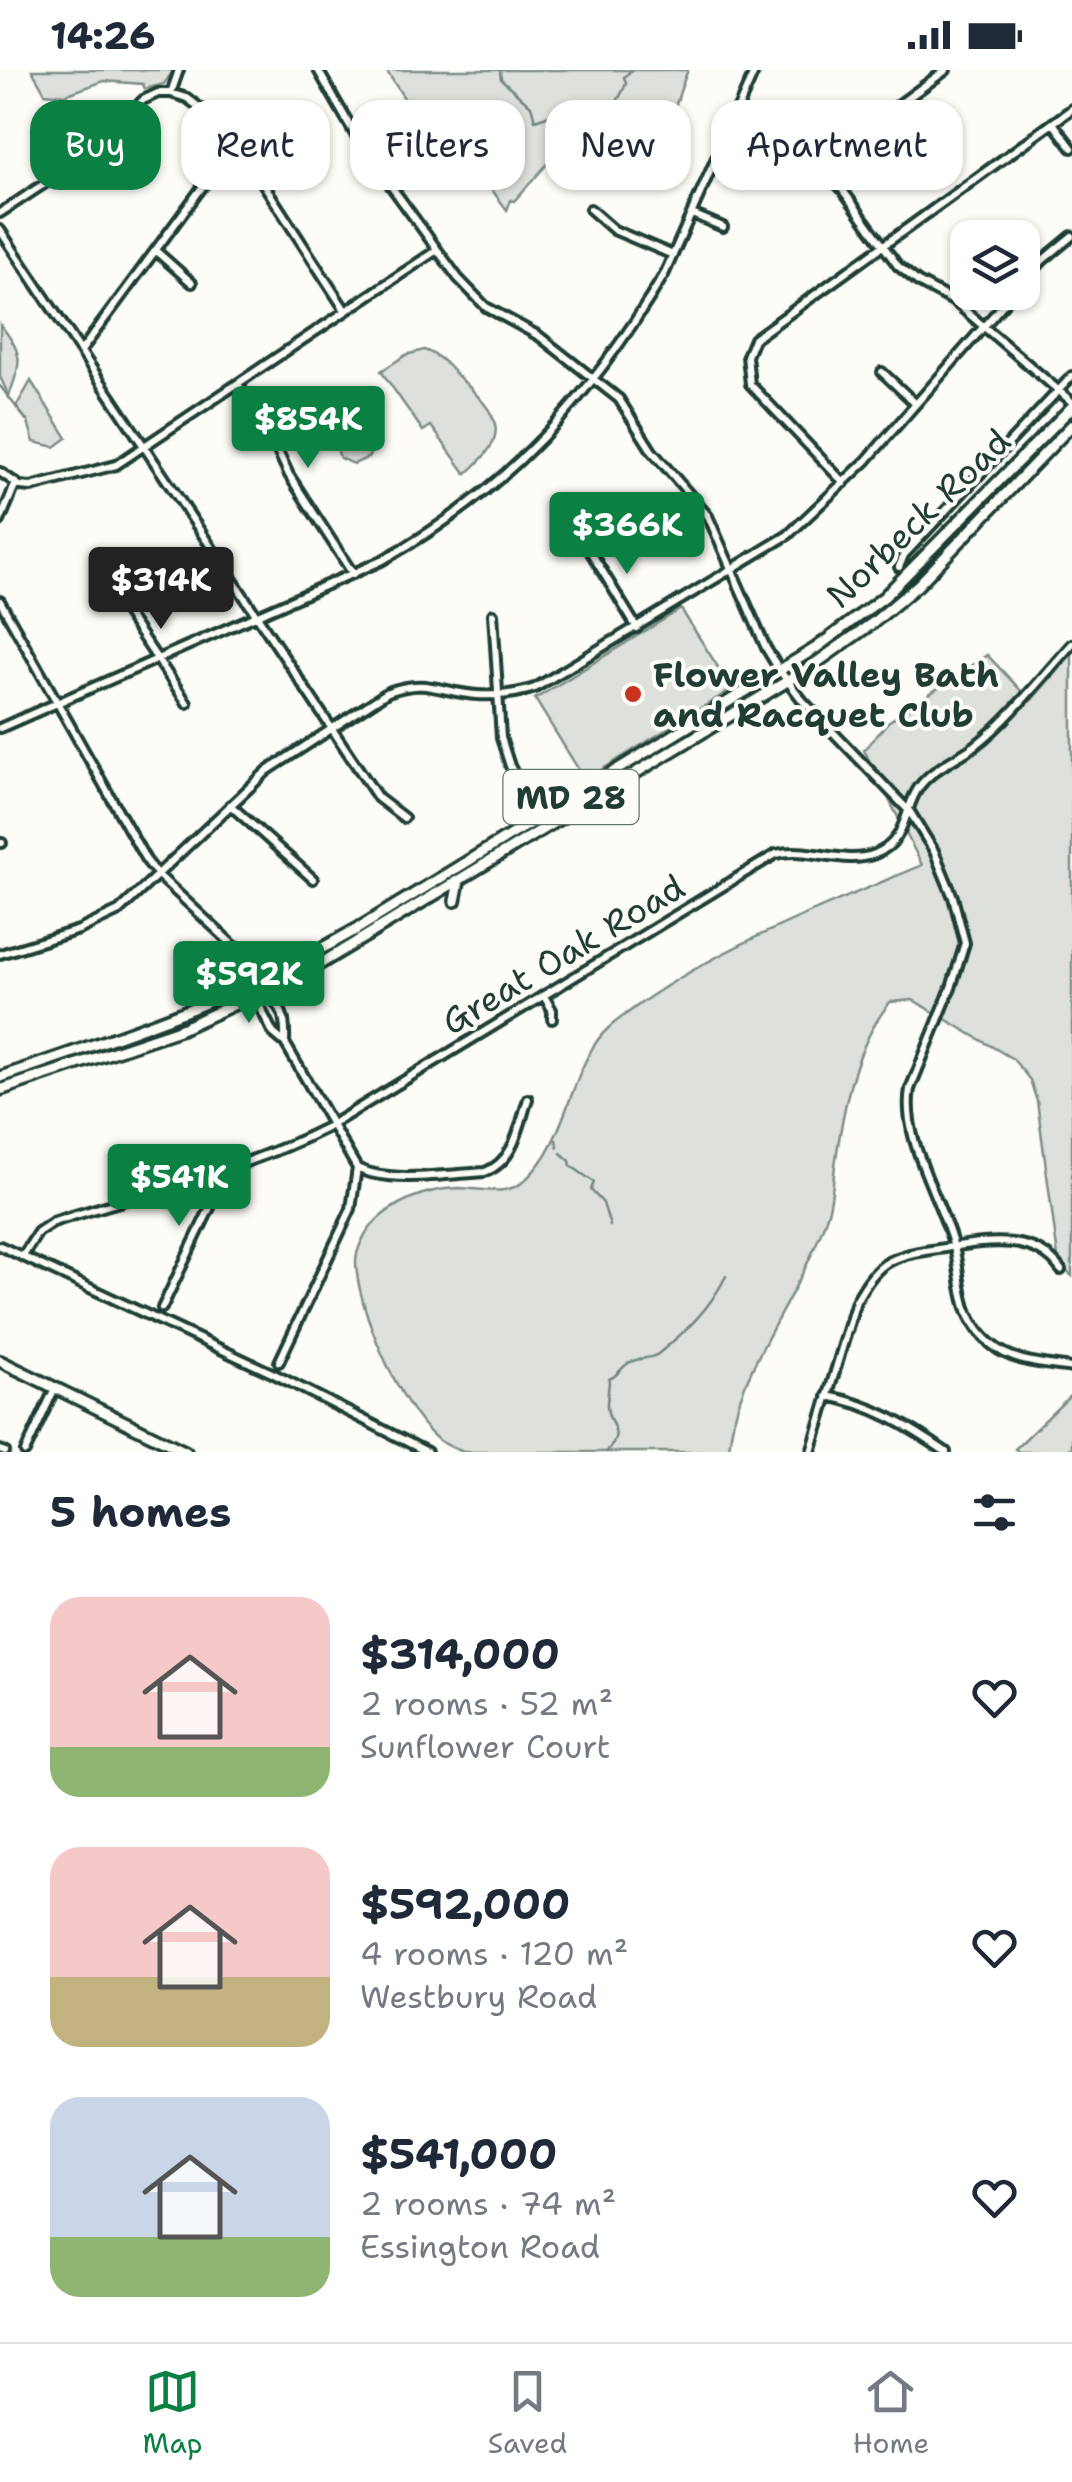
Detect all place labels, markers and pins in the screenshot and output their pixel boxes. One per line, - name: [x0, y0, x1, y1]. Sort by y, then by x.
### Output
- pin: $854K: [238, 386, 378, 471]
- pin: $366K: [557, 492, 697, 577]
- pin: $314K: [91, 547, 231, 632]
- place label: Flower Valley Bath and Racquet Club: [653, 651, 999, 738]
- marker: Flower Valley Bath and Racquet Club: [622, 683, 644, 705]
- pin: $592K: [179, 941, 319, 1026]
- pin: $541K: [109, 1144, 249, 1229]

